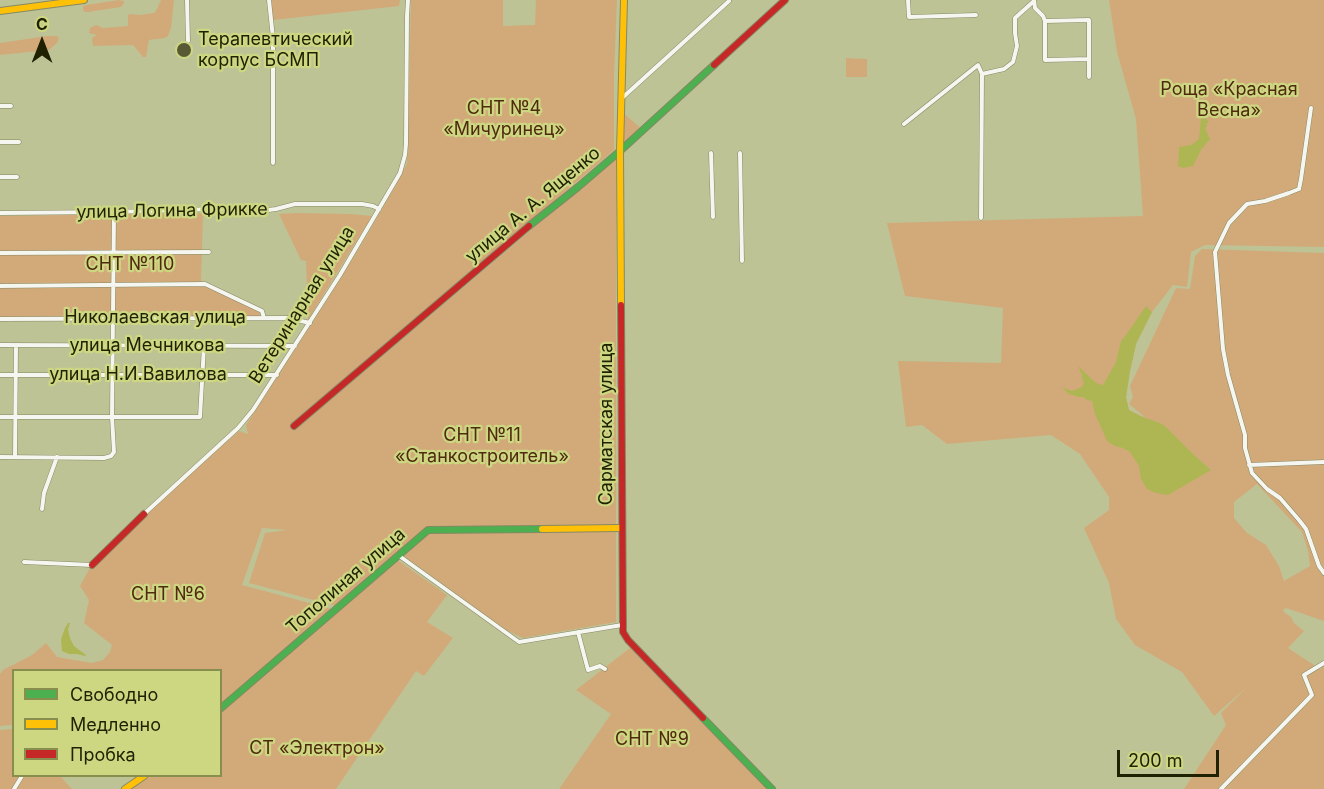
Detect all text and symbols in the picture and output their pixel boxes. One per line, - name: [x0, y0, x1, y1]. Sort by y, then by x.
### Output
- north arrow: [12, 12, 72, 72]
- text: С: [36, 14, 48, 34]
- place label: Терапевтический корпус БСМП: [198, 29, 353, 72]
- marker: Терапевтический корпус БСМП: [175, 41, 193, 59]
- park label: Роща «Красная Весна»: [1160, 79, 1298, 122]
- park label: СНТ №4 «Мичуринец»: [443, 98, 565, 140]
- street label: улица А. А. Ященко: [461, 142, 605, 268]
- street label: улица Логина Фрикке: [76, 199, 268, 223]
- street label: Ветеринарная улица: [245, 222, 359, 388]
- park label: СНТ №110: [86, 254, 174, 276]
- street label: Николаевская улица: [64, 307, 246, 329]
- street label: улица Мечникова: [69, 335, 225, 357]
- street label: Сарматская улица: [596, 343, 618, 505]
- street label: улица Н.И.Вавилова: [49, 364, 227, 386]
- park label: СНТ №11 «Станкостроитель»: [395, 425, 569, 468]
- street label: Тополиная улица: [282, 524, 410, 638]
- park label: СНТ №6: [131, 584, 205, 606]
- legend: [12, 669, 222, 777]
- text: Свободно: [70, 684, 158, 705]
- text: Медленно: [70, 714, 161, 735]
- park label: СНТ №9: [615, 729, 689, 751]
- park label: СТ «Электрон»: [249, 738, 385, 760]
- scale bar: [1120, 738, 1222, 776]
- text: Пробка: [70, 744, 136, 765]
- text: 200 m: [1128, 750, 1183, 771]

